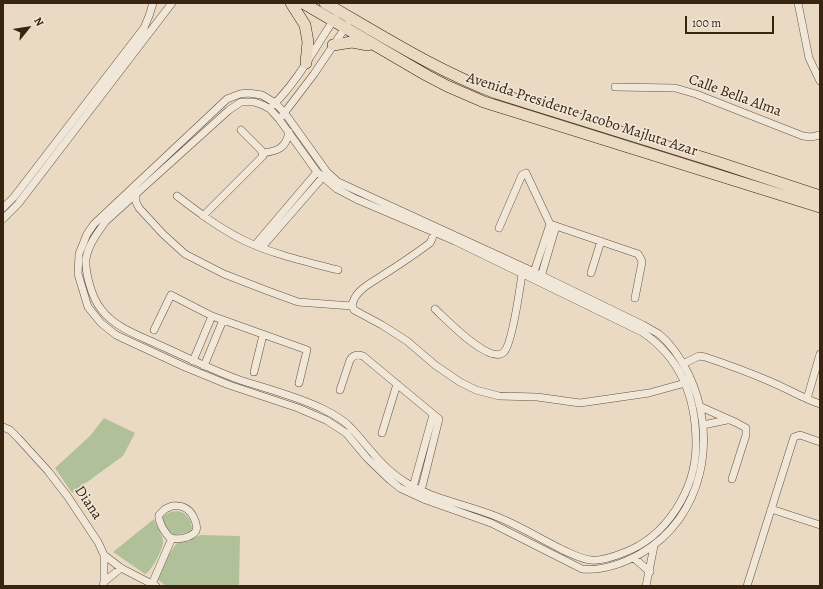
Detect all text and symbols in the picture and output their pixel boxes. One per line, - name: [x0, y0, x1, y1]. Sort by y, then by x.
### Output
- north arrow: [8, 8, 48, 48]
- scale bar: [687, 8, 776, 34]
- text: N: [30, 15, 47, 29]
- text: 100 m: [692, 15, 721, 31]
- street label: Avenida Presidente Jacobo Majluta Azar: [464, 69, 700, 161]
- street label: Calle Bella Alma: [686, 71, 784, 121]
- street label: Diana: [70, 483, 106, 523]

